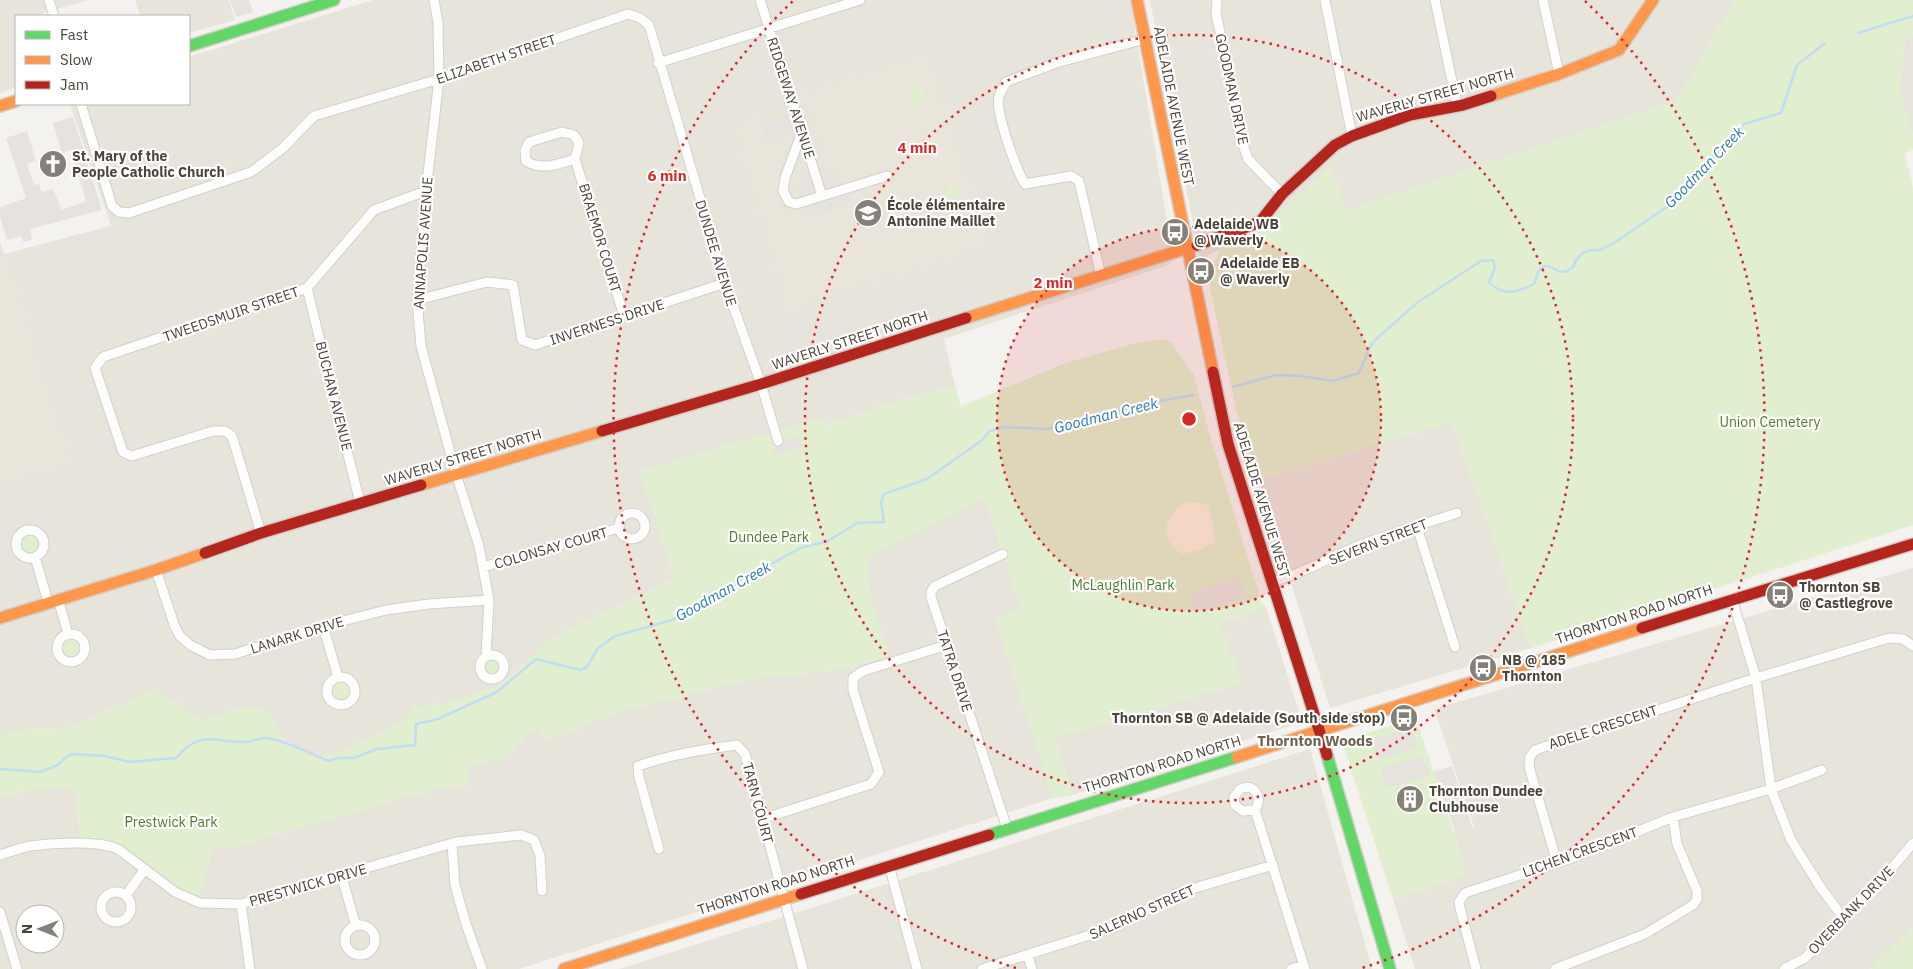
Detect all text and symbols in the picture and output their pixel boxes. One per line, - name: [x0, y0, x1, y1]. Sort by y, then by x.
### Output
- legend: [15, 15, 190, 105]
- text: Fast: [60, 25, 88, 44]
- street label: ADELAIDE AVENUE WEST: [1150, 25, 1198, 187]
- street label: ELIZABETH STREET: [434, 30, 558, 88]
- street label: GOODMAN DRIVE: [1211, 32, 1253, 146]
- street label: RIDGEWAY AVENUE: [763, 35, 819, 161]
- text: Slow: [60, 50, 93, 69]
- street label: WAVERLY STREET NORTH: [1354, 64, 1516, 126]
- text: Jam: [60, 75, 89, 94]
- water label: Goodman Creek: [1660, 122, 1748, 212]
- text: 4 min: [897, 138, 937, 157]
- place label: St. Mary of the People Catholic Church: [72, 147, 225, 181]
- church icon: St. Mary of the People Catholic Church: [38, 149, 68, 179]
- text: 6 min: [647, 166, 687, 185]
- street label: ANNAPOLIS AVENUE: [409, 176, 437, 310]
- street label: BRAEMOR COURT: [575, 181, 625, 295]
- place label: École élémentaire Antonine Maillet: [887, 195, 1005, 230]
- street label: DUNDEE AVENUE: [691, 198, 741, 308]
- school or university icon: École élémentaire Antonine Maillet: [853, 198, 883, 228]
- place label: Adelaide WB @ Waverly: [1194, 215, 1279, 249]
- bus stop icon: Adelaide WB @ Waverly: [1160, 217, 1190, 247]
- place label: Adelaide EB @ Waverly: [1220, 254, 1300, 288]
- bus stop icon: Adelaide EB @ Waverly: [1186, 256, 1216, 286]
- text: 2 min: [1033, 273, 1073, 292]
- street label: TWEEDSMUIR STREET: [161, 282, 301, 346]
- street label: INVERNESS DRIVE: [547, 295, 667, 349]
- street label: WAVERLY STREET NORTH: [770, 306, 930, 374]
- street label: BUCHAN AVENUE: [312, 339, 356, 453]
- water label: Goodman Creek: [1052, 393, 1160, 437]
- centre of rings: [1180, 410, 1198, 428]
- park label: Union Cemetery: [1719, 413, 1821, 431]
- street label: ADELAIDE AVENUE WEST: [1230, 420, 1294, 580]
- street label: WAVERLY STREET NORTH: [382, 425, 544, 489]
- street label: SEVERN STREET: [1326, 515, 1430, 569]
- street label: COLONSAY COURT: [492, 523, 610, 573]
- park label: Dundee Park: [729, 528, 810, 546]
- water label: Goodman Creek: [672, 557, 774, 625]
- park label: McLaughlin Park: [1071, 576, 1175, 594]
- place label: Thornton SB @ Castlegrove: [1799, 578, 1893, 612]
- street label: THORNTON ROAD NORTH: [1553, 580, 1715, 648]
- bus stop icon: Thornton SB @ Castlegrove: [1765, 580, 1795, 610]
- street label: LANARK DRIVE: [248, 612, 346, 658]
- street label: TATRA DRIVE: [933, 628, 977, 714]
- place label: NB @ 185 Thornton: [1502, 651, 1566, 685]
- bus stop icon: NB @ 185 Thornton: [1468, 653, 1498, 683]
- street label: ADELE CRESCENT: [1546, 701, 1660, 753]
- bus stop icon: Thornton SB @ Adelaide (South side stop): [1389, 703, 1419, 733]
- place label: Thornton SB @ Adelaide (South side stop): [1112, 709, 1385, 727]
- street label: THORNTON ROAD NORTH: [1081, 731, 1243, 797]
- district label: Thornton Woods: [1257, 731, 1373, 750]
- street label: TARN COURT: [739, 761, 777, 845]
- place label: Thornton Dundee Clubhouse: [1429, 782, 1543, 816]
- building icon: Thornton Dundee Clubhouse: [1395, 784, 1425, 814]
- park label: Prestwick Park: [124, 813, 218, 831]
- street label: LICHEN CRESCENT: [1520, 823, 1640, 881]
- street label: THORNTON ROAD NORTH: [695, 851, 857, 919]
- street label: PRESTWICK DRIVE: [247, 860, 369, 910]
- street label: OVERBANK DRIVE: [1804, 862, 1898, 958]
- street label: SALERNO STREET: [1086, 881, 1198, 943]
- north arrow: [15, 904, 65, 954]
- text: N: [18, 924, 36, 934]

